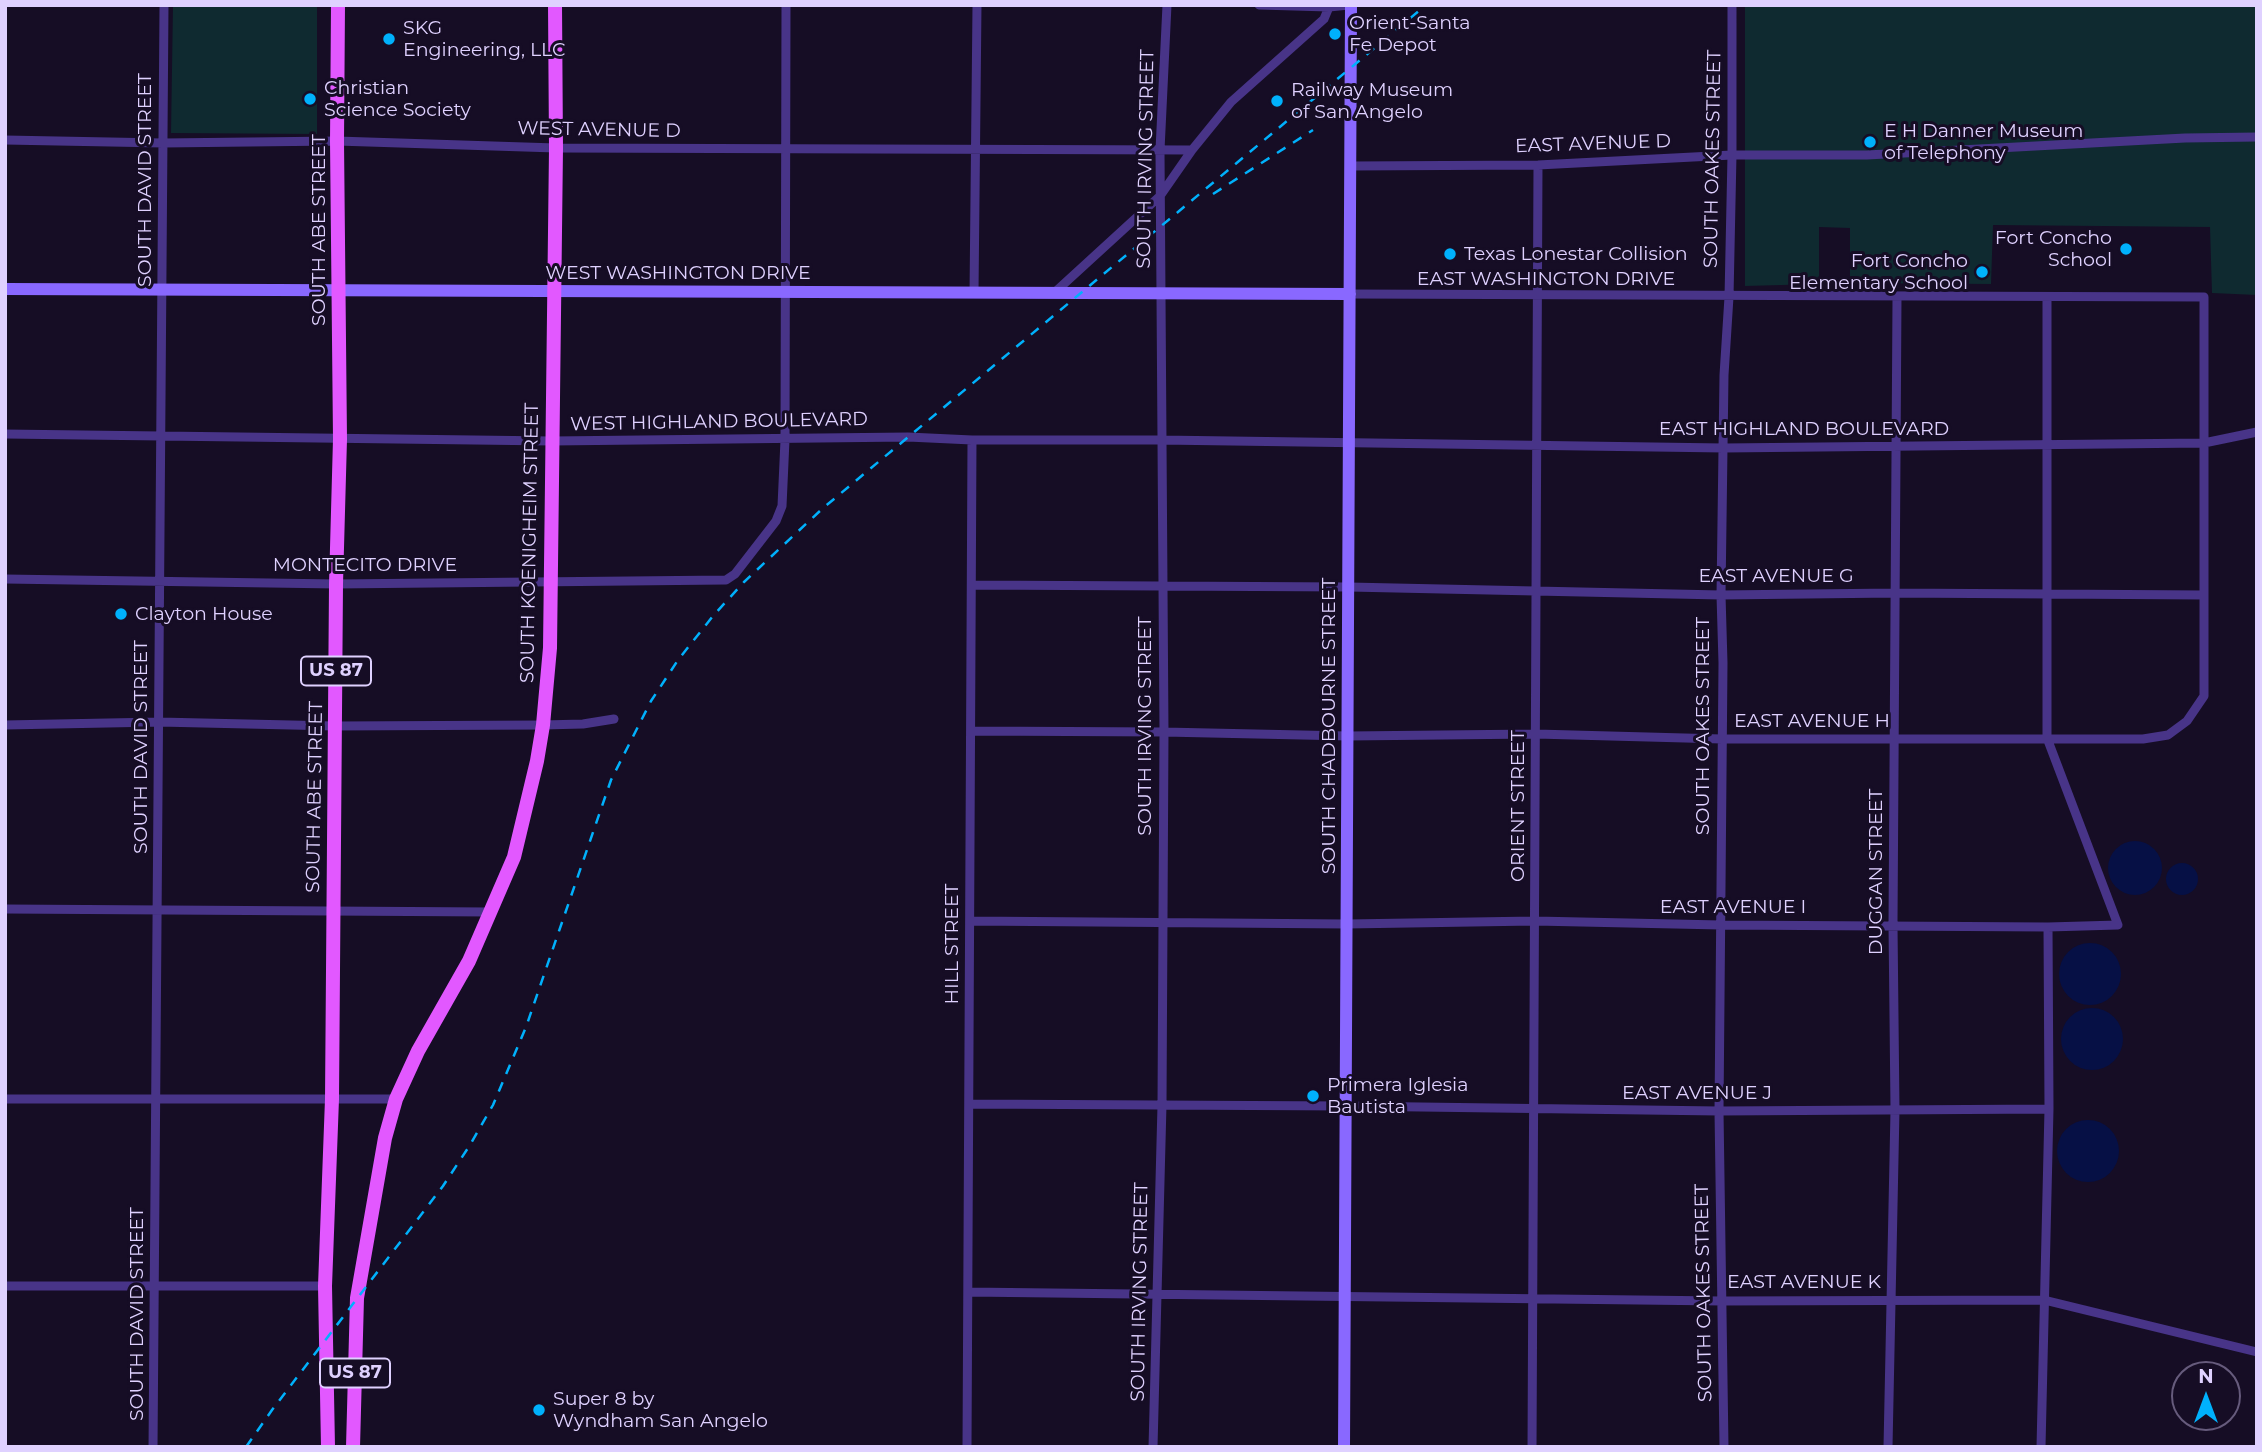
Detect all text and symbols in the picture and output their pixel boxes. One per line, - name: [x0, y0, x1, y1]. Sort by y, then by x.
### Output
- place label: Orient-Santa Fe Depot: [1349, 12, 1471, 56]
- place label: SKG Engineering, LLC: [403, 17, 566, 61]
- marker: Orient-Santa Fe Depot: [1327, 26, 1343, 42]
- marker: SKG Engineering, LLC: [381, 31, 397, 47]
- street label: SOUTH IRVING STREET: [1133, 49, 1159, 269]
- street label: SOUTH OAKES STREET: [1700, 50, 1726, 268]
- street label: SOUTH DAVID STREET: [134, 73, 156, 287]
- place label: Christian Science Society: [324, 77, 471, 121]
- place label: Railway Museum of San Angelo: [1291, 79, 1453, 123]
- marker: Christian Science Society: [302, 91, 318, 107]
- marker: Railway Museum of San Angelo: [1269, 93, 1285, 109]
- street label: WEST AVENUE D: [517, 117, 681, 143]
- place label: E H Danner Museum of Telephony: [1884, 120, 2083, 164]
- street label: EAST AVENUE D: [1515, 130, 1671, 158]
- street label: SOUTH ABE STREET: [308, 134, 330, 326]
- marker: E H Danner Museum of Telephony: [1862, 134, 1878, 150]
- place label: Fort Concho School: [1995, 227, 2112, 271]
- marker: Fort Concho School: [2118, 241, 2134, 257]
- place label: Texas Lonestar Collision: [1464, 243, 1688, 265]
- marker: Texas Lonestar Collision: [1442, 246, 1458, 262]
- place label: Fort Concho Elementary School: [1789, 250, 1968, 294]
- street label: WEST WASHINGTON DRIVE: [545, 262, 811, 284]
- marker: Fort Concho Elementary School: [1974, 264, 1990, 280]
- street label: EAST WASHINGTON DRIVE: [1417, 268, 1675, 290]
- street label: SOUTH KOENIGHEIM STREET: [516, 403, 544, 683]
- street label: WEST HIGHLAND BOULEVARD: [570, 408, 868, 436]
- street label: EAST HIGHLAND BOULEVARD: [1659, 418, 1949, 440]
- street label: MONTECITO DRIVE: [273, 554, 457, 576]
- street label: EAST AVENUE G: [1698, 565, 1854, 587]
- street label: SOUTH CHADBOURNE STREET: [1318, 578, 1340, 874]
- place label: Clayton House: [135, 603, 273, 625]
- marker: Clayton House: [113, 606, 129, 622]
- street label: SOUTH IRVING STREET: [1134, 616, 1156, 836]
- street label: SOUTH OAKES STREET: [1692, 617, 1714, 835]
- street label: SOUTH DAVID STREET: [130, 640, 152, 854]
- road number: US 87: [301, 656, 371, 686]
- street label: SOUTH ABE STREET: [302, 701, 328, 893]
- street label: EAST AVENUE H: [1734, 710, 1890, 732]
- street label: ORIENT STREET: [1507, 730, 1529, 882]
- street label: DUGGAN STREET: [1865, 789, 1887, 955]
- street label: HILL STREET: [941, 883, 963, 1005]
- street label: EAST AVENUE I: [1660, 896, 1806, 918]
- place label: Primera Iglesia Bautista: [1327, 1074, 1468, 1118]
- street label: EAST AVENUE J: [1622, 1082, 1772, 1104]
- marker: Primera Iglesia Bautista: [1305, 1088, 1321, 1104]
- street label: SOUTH IRVING STREET: [1127, 1182, 1153, 1402]
- street label: SOUTH OAKES STREET: [1691, 1184, 1717, 1402]
- street label: SOUTH DAVID STREET: [126, 1207, 148, 1421]
- street label: EAST AVENUE K: [1727, 1271, 1881, 1293]
- road number: US 87: [320, 1358, 390, 1388]
- north arrow: [2171, 1361, 2241, 1431]
- text: N: [2198, 1365, 2214, 1388]
- place label: Super 8 by Wyndham San Angelo: [553, 1388, 768, 1432]
- marker: Super 8 by Wyndham San Angelo: [531, 1402, 547, 1418]

